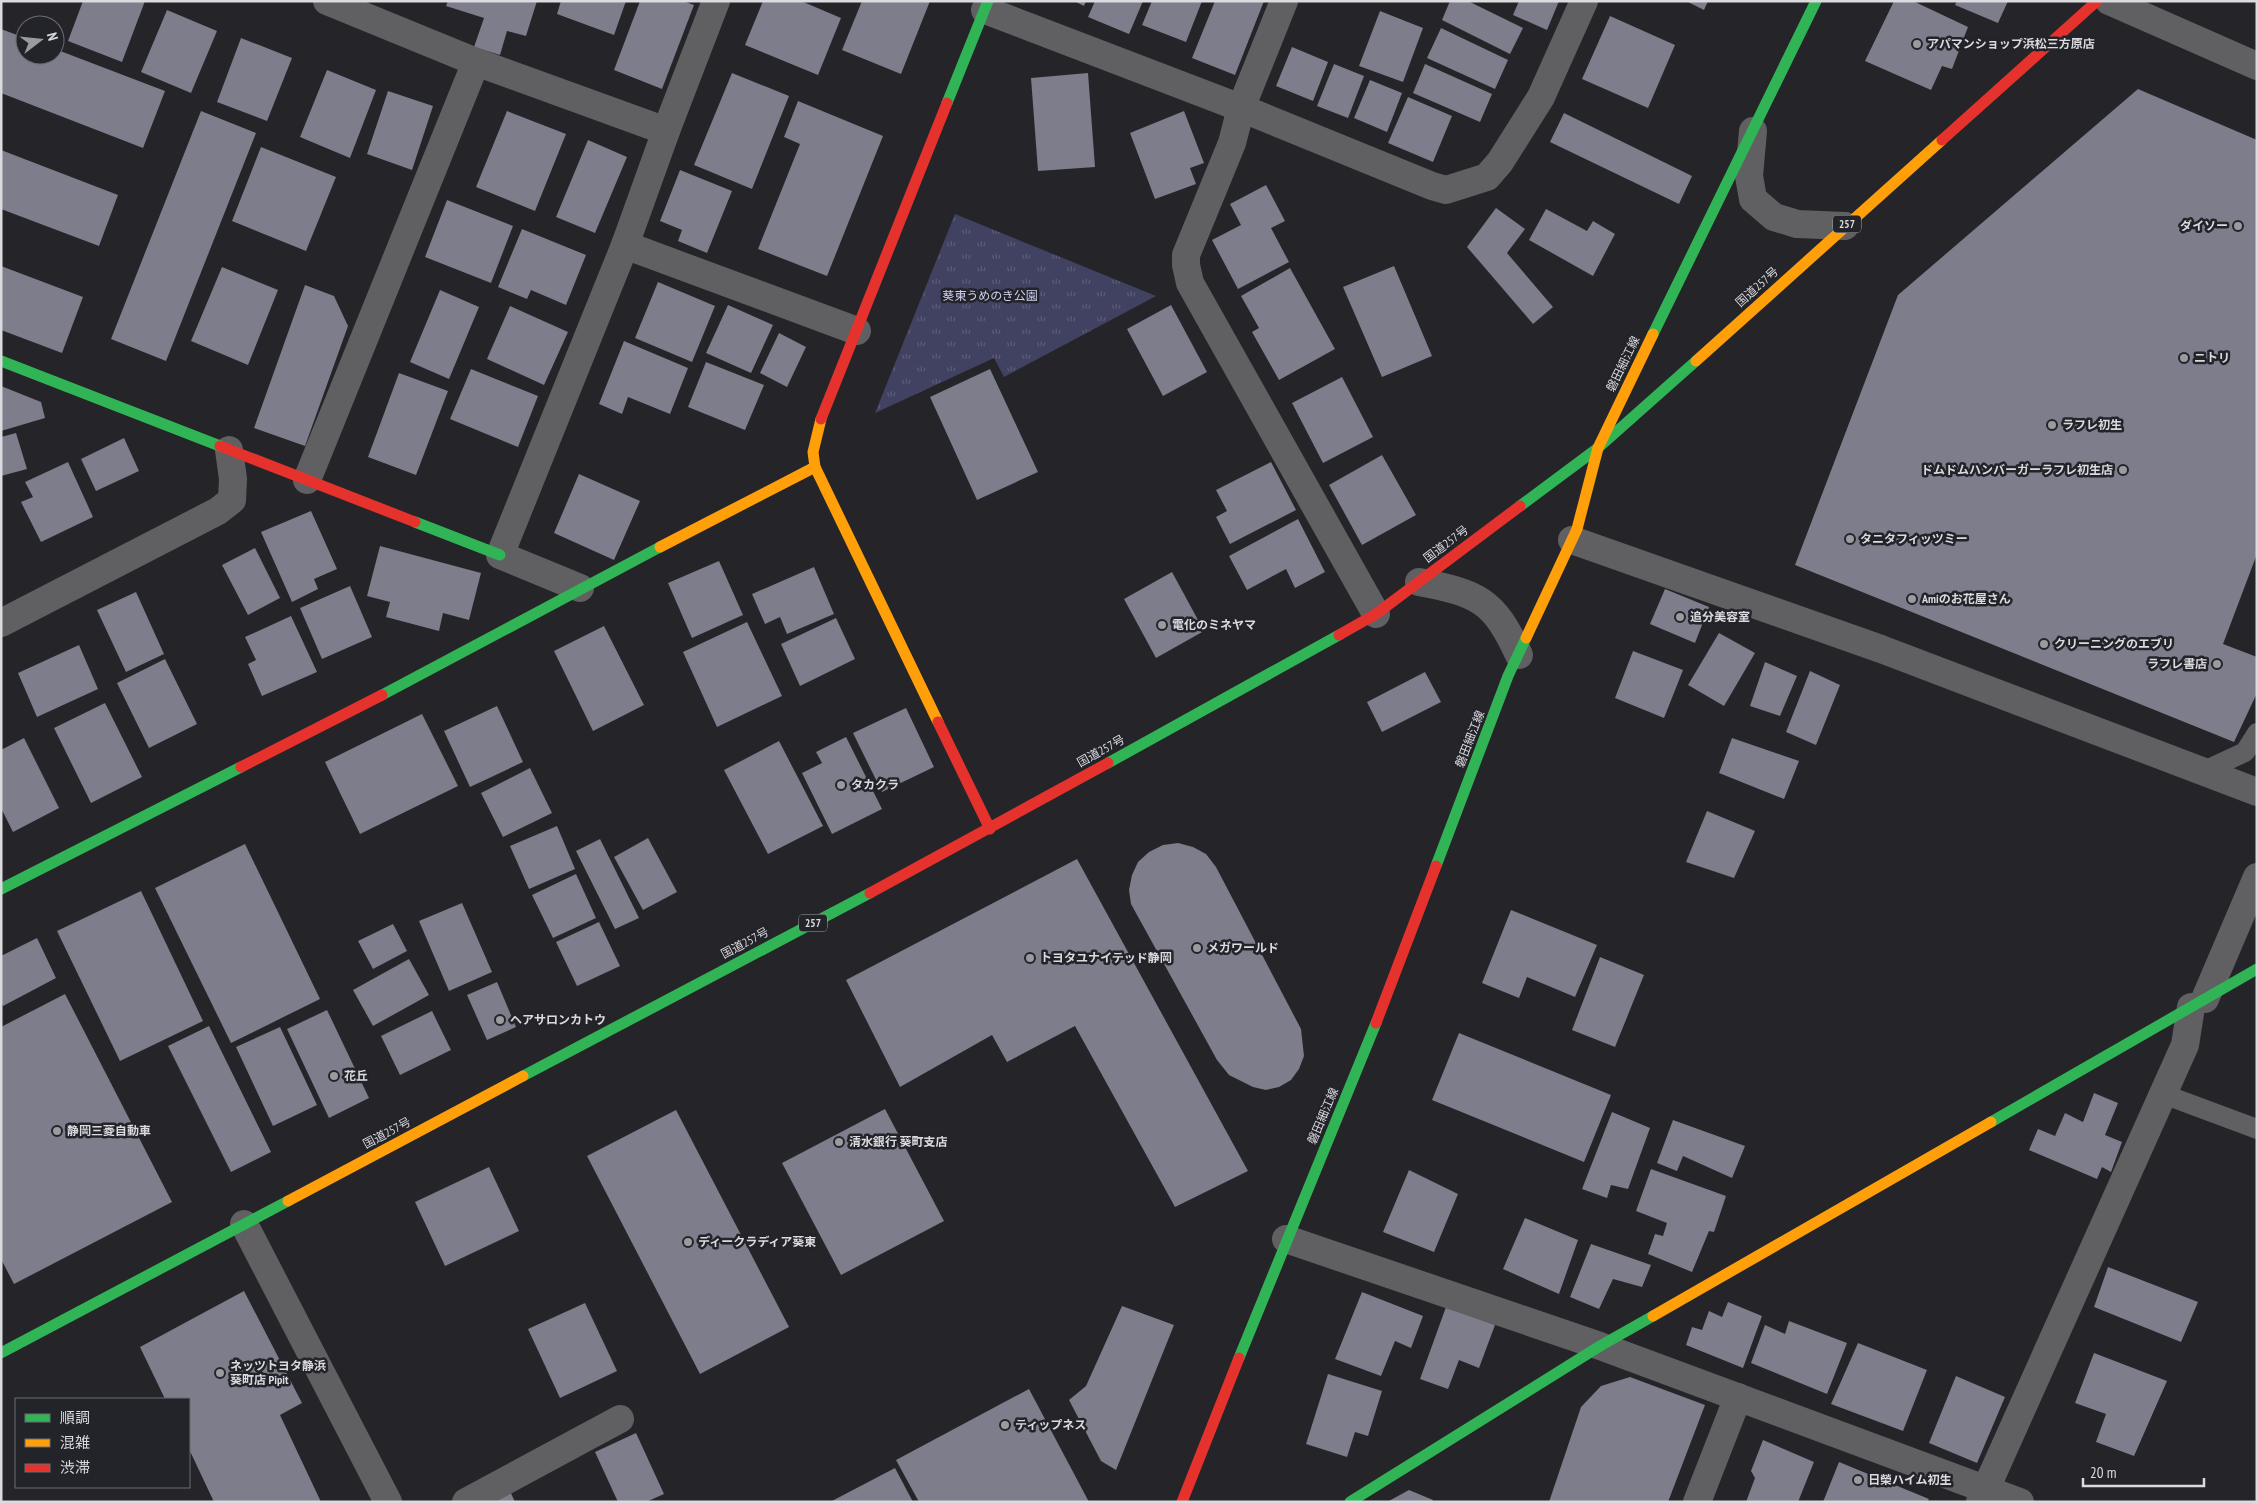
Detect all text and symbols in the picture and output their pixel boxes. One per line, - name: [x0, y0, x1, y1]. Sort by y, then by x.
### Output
- north arrow: [15, 15, 65, 65]
- text: N: [43, 30, 62, 43]
- place label: アパマンショップ浜松三方原店: [1927, 36, 2095, 51]
- marker: アパマンショップ浜松三方原店: [1911, 38, 1923, 50]
- road number: 257: [1833, 215, 1861, 232]
- place label: ダイソー: [2180, 218, 2228, 233]
- marker: ダイソー: [2232, 220, 2244, 232]
- street label: 国道257号: [1732, 264, 1781, 310]
- park label: 葵東うめのき公園: [942, 288, 1038, 303]
- street label: 磐田細江線: [1603, 334, 1642, 394]
- place label: ニトリ: [2194, 350, 2230, 365]
- marker: ニトリ: [2178, 352, 2190, 364]
- place label: ラフレ初生: [2062, 417, 2122, 432]
- marker: ラフレ初生: [2046, 419, 2058, 431]
- place label: ドムドムハンバーガーラフレ初生店: [1921, 462, 2113, 477]
- marker: ドムドムハンバーガーラフレ初生店: [2117, 464, 2129, 476]
- street label: 国道257号: [1420, 522, 1471, 565]
- place label: タニタフィッツミー: [1860, 531, 1968, 546]
- marker: タニタフィッツミー: [1844, 533, 1856, 545]
- place label: Amiのお花屋さん: [1921, 591, 2011, 606]
- marker: Amiのお花屋さん: [1906, 593, 1918, 605]
- place label: 追分美容室: [1690, 609, 1750, 624]
- marker: 追分美容室: [1674, 611, 1686, 623]
- place label: 電化のミネヤマ: [1172, 617, 1256, 632]
- marker: 電化のミネヤマ: [1156, 619, 1168, 631]
- place label: クリーニングのエブリ: [2054, 636, 2174, 651]
- marker: クリーニングのエブリ: [2038, 638, 2050, 650]
- place label: ラフレ書店: [2147, 656, 2207, 671]
- marker: ラフレ書店: [2211, 658, 2223, 670]
- street label: 磐田細江線: [1452, 708, 1487, 770]
- street label: 国道257号: [1074, 731, 1127, 770]
- place label: タカクラ: [851, 777, 899, 792]
- marker: タカクラ: [835, 779, 847, 791]
- road number: 257: [799, 914, 827, 931]
- street label: 国道257号: [718, 924, 771, 961]
- place label: メガワールド: [1207, 940, 1279, 955]
- marker: メガワールド: [1191, 942, 1203, 954]
- place label: トヨタユナイテッド静岡: [1040, 950, 1172, 965]
- marker: トヨタユナイテッド静岡: [1024, 952, 1036, 964]
- place label: ヘアサロンカトウ: [510, 1012, 606, 1027]
- marker: ヘアサロンカトウ: [494, 1014, 506, 1026]
- place label: 花丘: [344, 1068, 368, 1083]
- marker: 花丘: [328, 1070, 340, 1082]
- street label: 磐田細江線: [1304, 1085, 1341, 1146]
- street label: 国道257号: [360, 1114, 413, 1151]
- place label: 静岡三菱自動車: [67, 1123, 151, 1138]
- marker: 静岡三菱自動車: [51, 1125, 63, 1137]
- place label: 清水銀行 葵町支店: [849, 1134, 947, 1149]
- marker: 清水銀行 葵町支店: [833, 1136, 845, 1148]
- place label: ディークラディア葵東: [698, 1234, 816, 1249]
- marker: ディークラディア葵東: [682, 1236, 694, 1248]
- place label: ネッツトヨタ静浜 葵町店 Pipit: [230, 1358, 326, 1387]
- marker: ネッツトヨタ静浜 葵町店 Pipit: [214, 1367, 226, 1379]
- legend: [15, 1398, 190, 1488]
- text: 順調: [60, 1408, 90, 1427]
- place label: ティップネス: [1015, 1417, 1086, 1432]
- marker: ティップネス: [999, 1419, 1011, 1431]
- text: 混雑: [60, 1433, 90, 1452]
- scale bar: [2083, 1456, 2204, 1488]
- text: 渋滞: [60, 1458, 90, 1477]
- text: 20 m: [2090, 1463, 2116, 1482]
- place label: 日榮ハイム初生: [1868, 1472, 1952, 1487]
- marker: 日榮ハイム初生: [1852, 1474, 1864, 1486]

